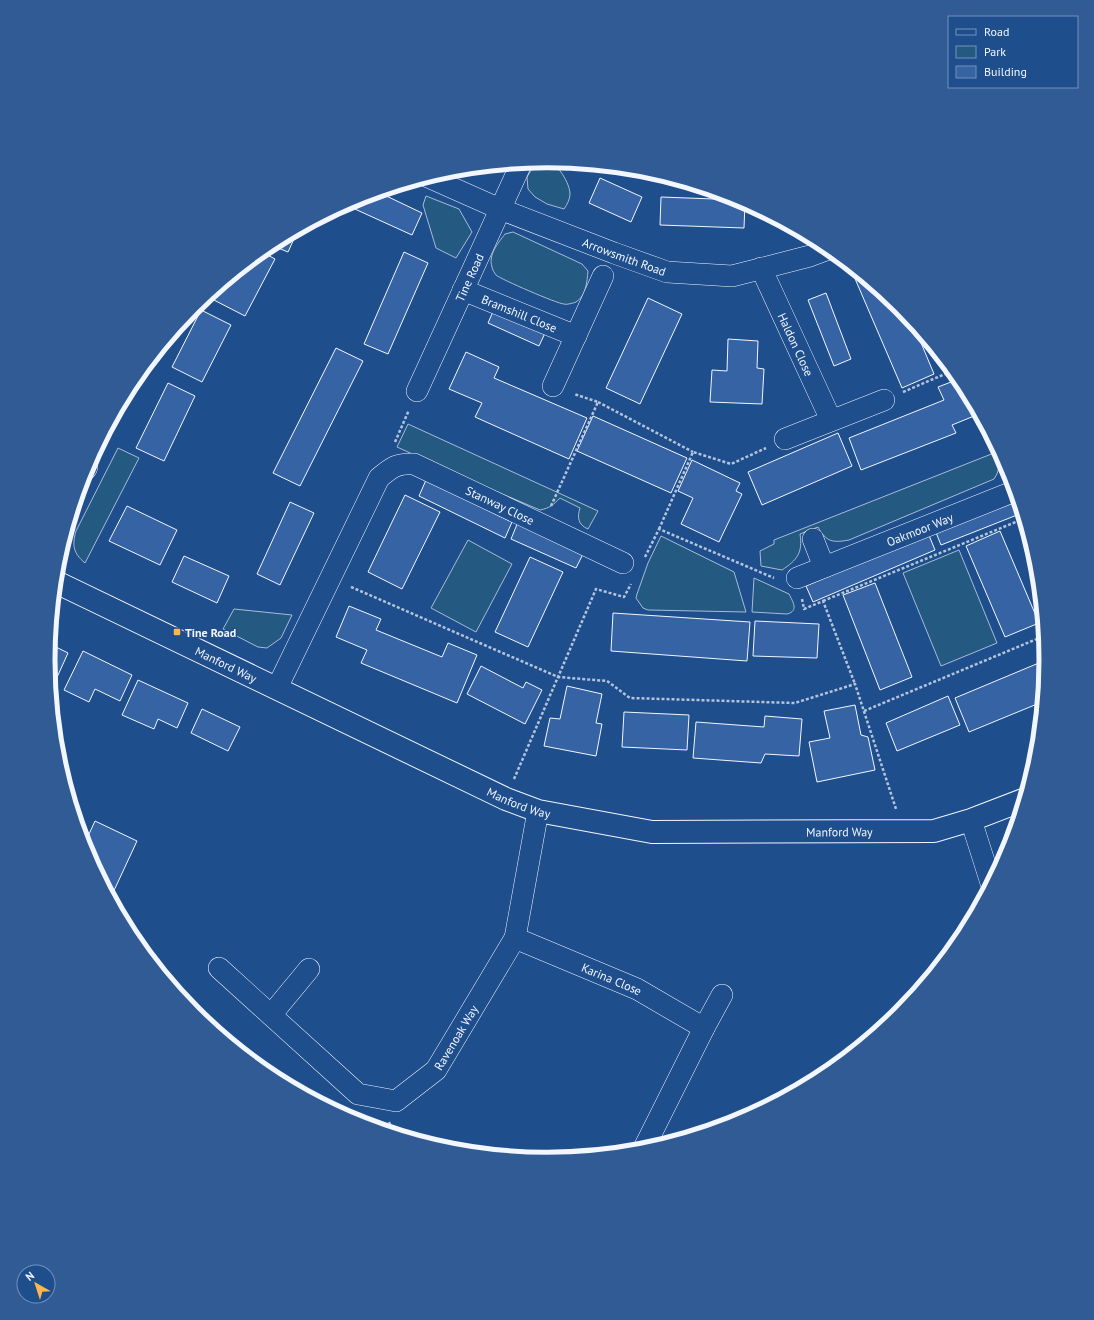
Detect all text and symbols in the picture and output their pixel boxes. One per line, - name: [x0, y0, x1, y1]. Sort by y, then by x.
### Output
- legend: [948, 16, 1078, 88]
- text: Road: [984, 24, 1009, 39]
- text: Park: [984, 44, 1006, 59]
- text: Building: [984, 64, 1027, 79]
- street label: Arrowsmith Road: [581, 234, 668, 279]
- street label: Tine Road: [452, 251, 487, 304]
- street label: Bramshill Close: [480, 291, 559, 335]
- street label: Haldon Close: [775, 310, 817, 378]
- street label: Stanway Close: [464, 482, 537, 528]
- street label: Oakmoor Way: [884, 509, 956, 549]
- place label: Tine Road: [185, 625, 236, 640]
- marker: Tine Road: [172, 627, 182, 637]
- street label: Manford Way: [193, 643, 260, 686]
- street label: Manford Way: [485, 784, 552, 821]
- street label: Manford Way: [806, 824, 873, 839]
- street label: Karina Close: [579, 959, 645, 998]
- street label: Ravenoak Way: [430, 1002, 481, 1072]
- north arrow: [16, 1264, 56, 1304]
- text: N: [22, 1269, 37, 1284]

